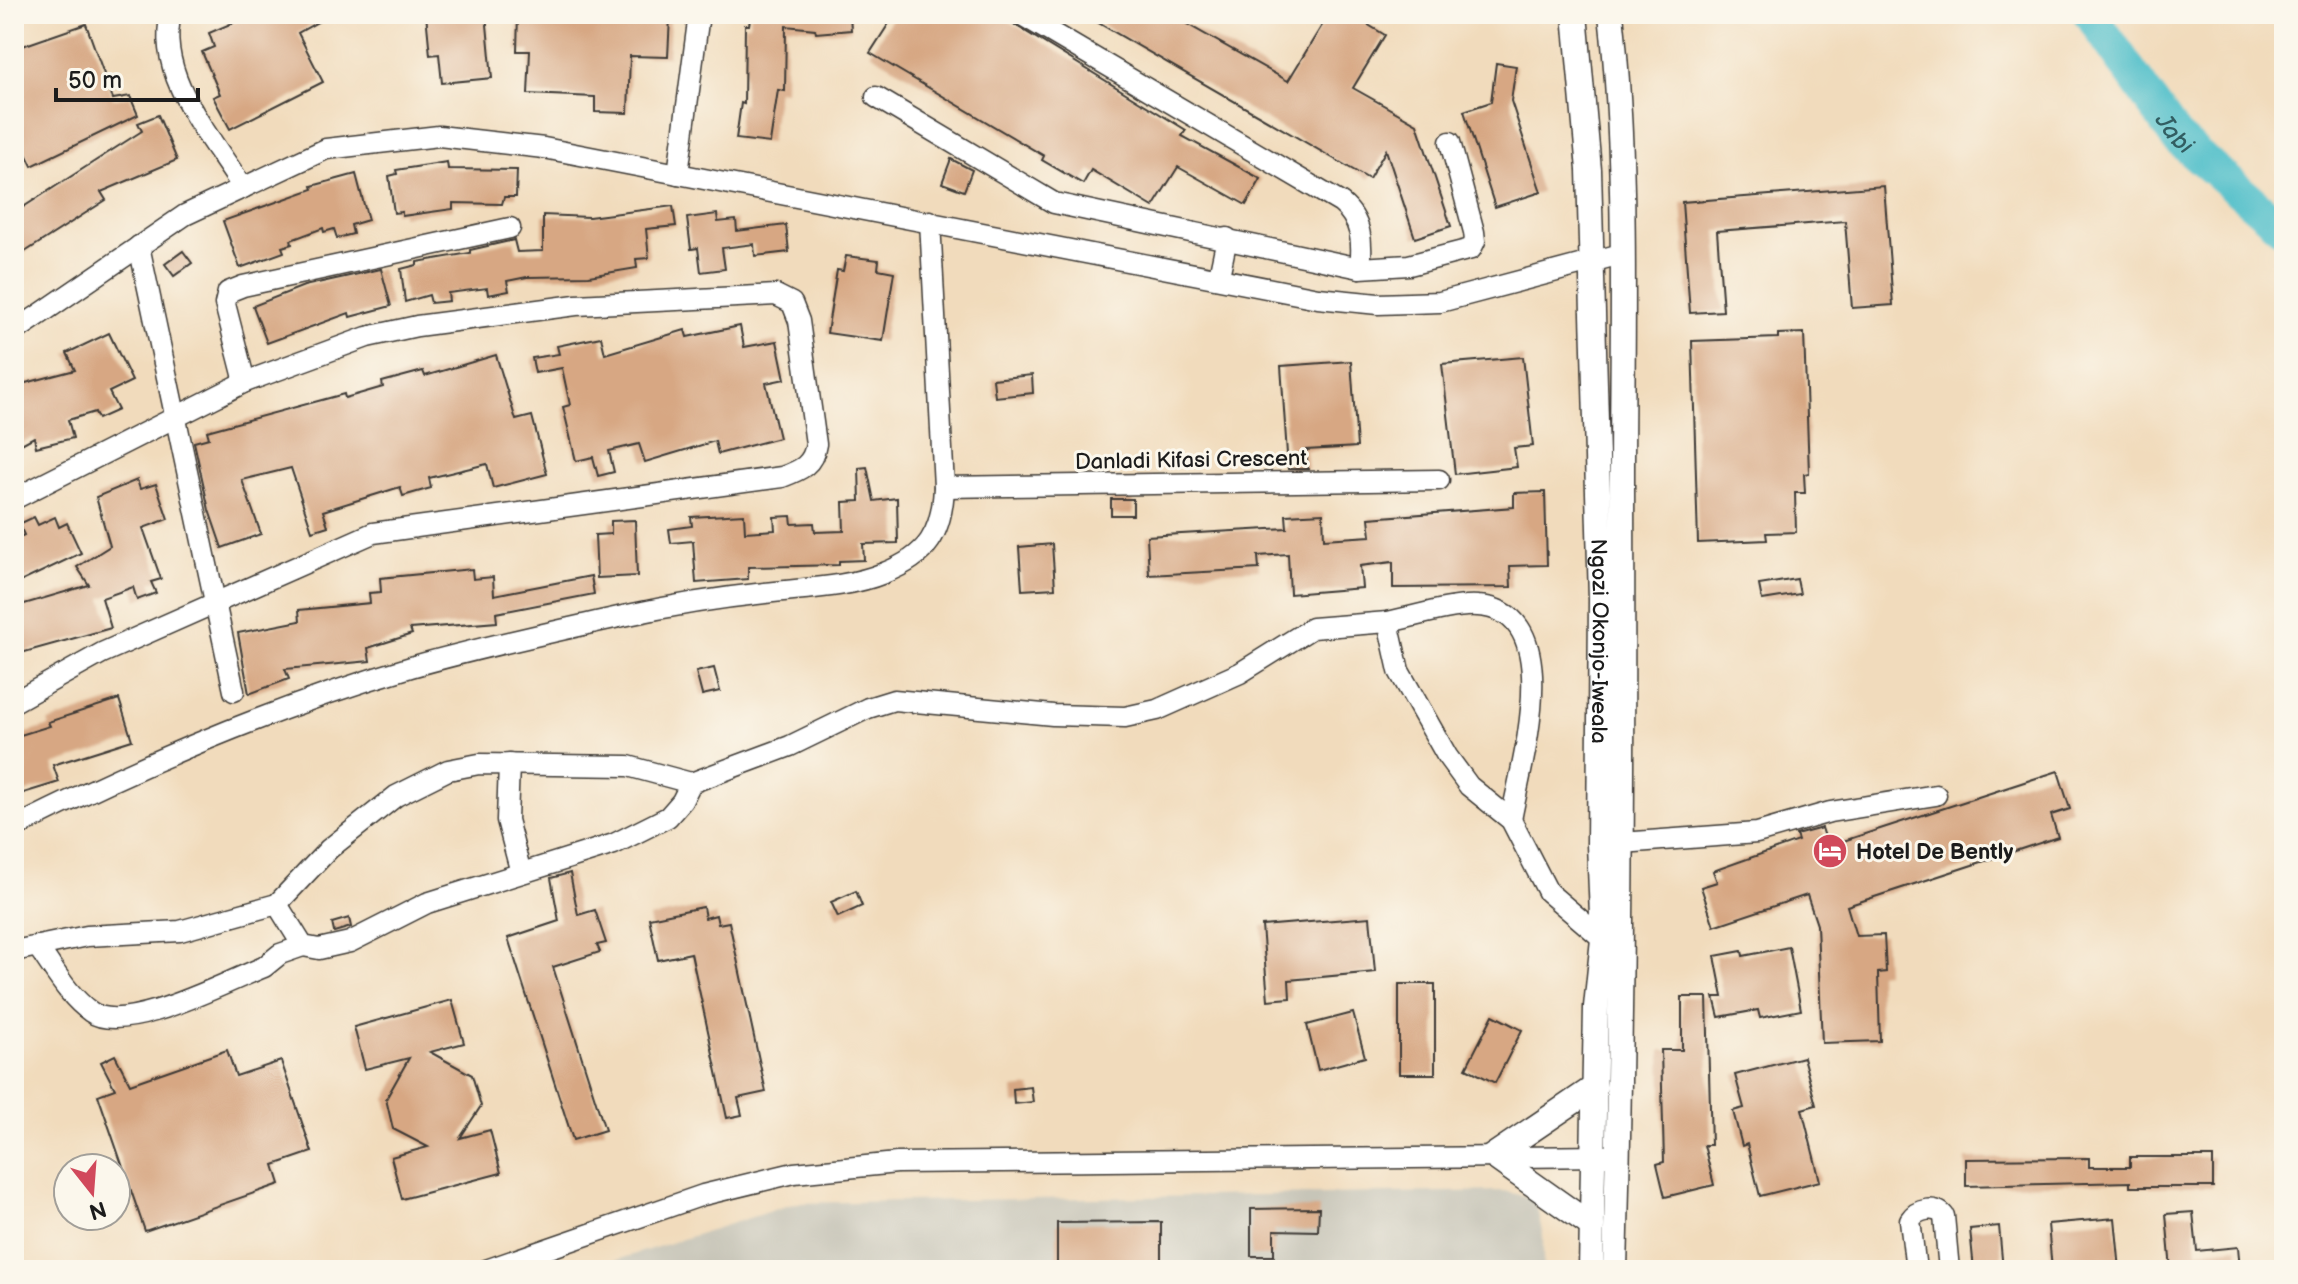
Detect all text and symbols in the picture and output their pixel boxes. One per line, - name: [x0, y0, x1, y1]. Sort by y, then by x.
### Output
- scale bar: [56, 52, 198, 102]
- text: 50 m: [68, 66, 122, 95]
- water label: Jabi: [2148, 107, 2200, 161]
- street label: Danladi Kifasi Crescent: [1075, 445, 1308, 476]
- street label: Ngozi Okonjo-Iweala: [1584, 538, 1613, 744]
- hotel icon: Hotel De Bently: [1811, 832, 1849, 870]
- place label: Hotel De Bently: [1856, 839, 2013, 866]
- north arrow: [52, 1152, 132, 1232]
- text: N: [86, 1194, 109, 1225]

